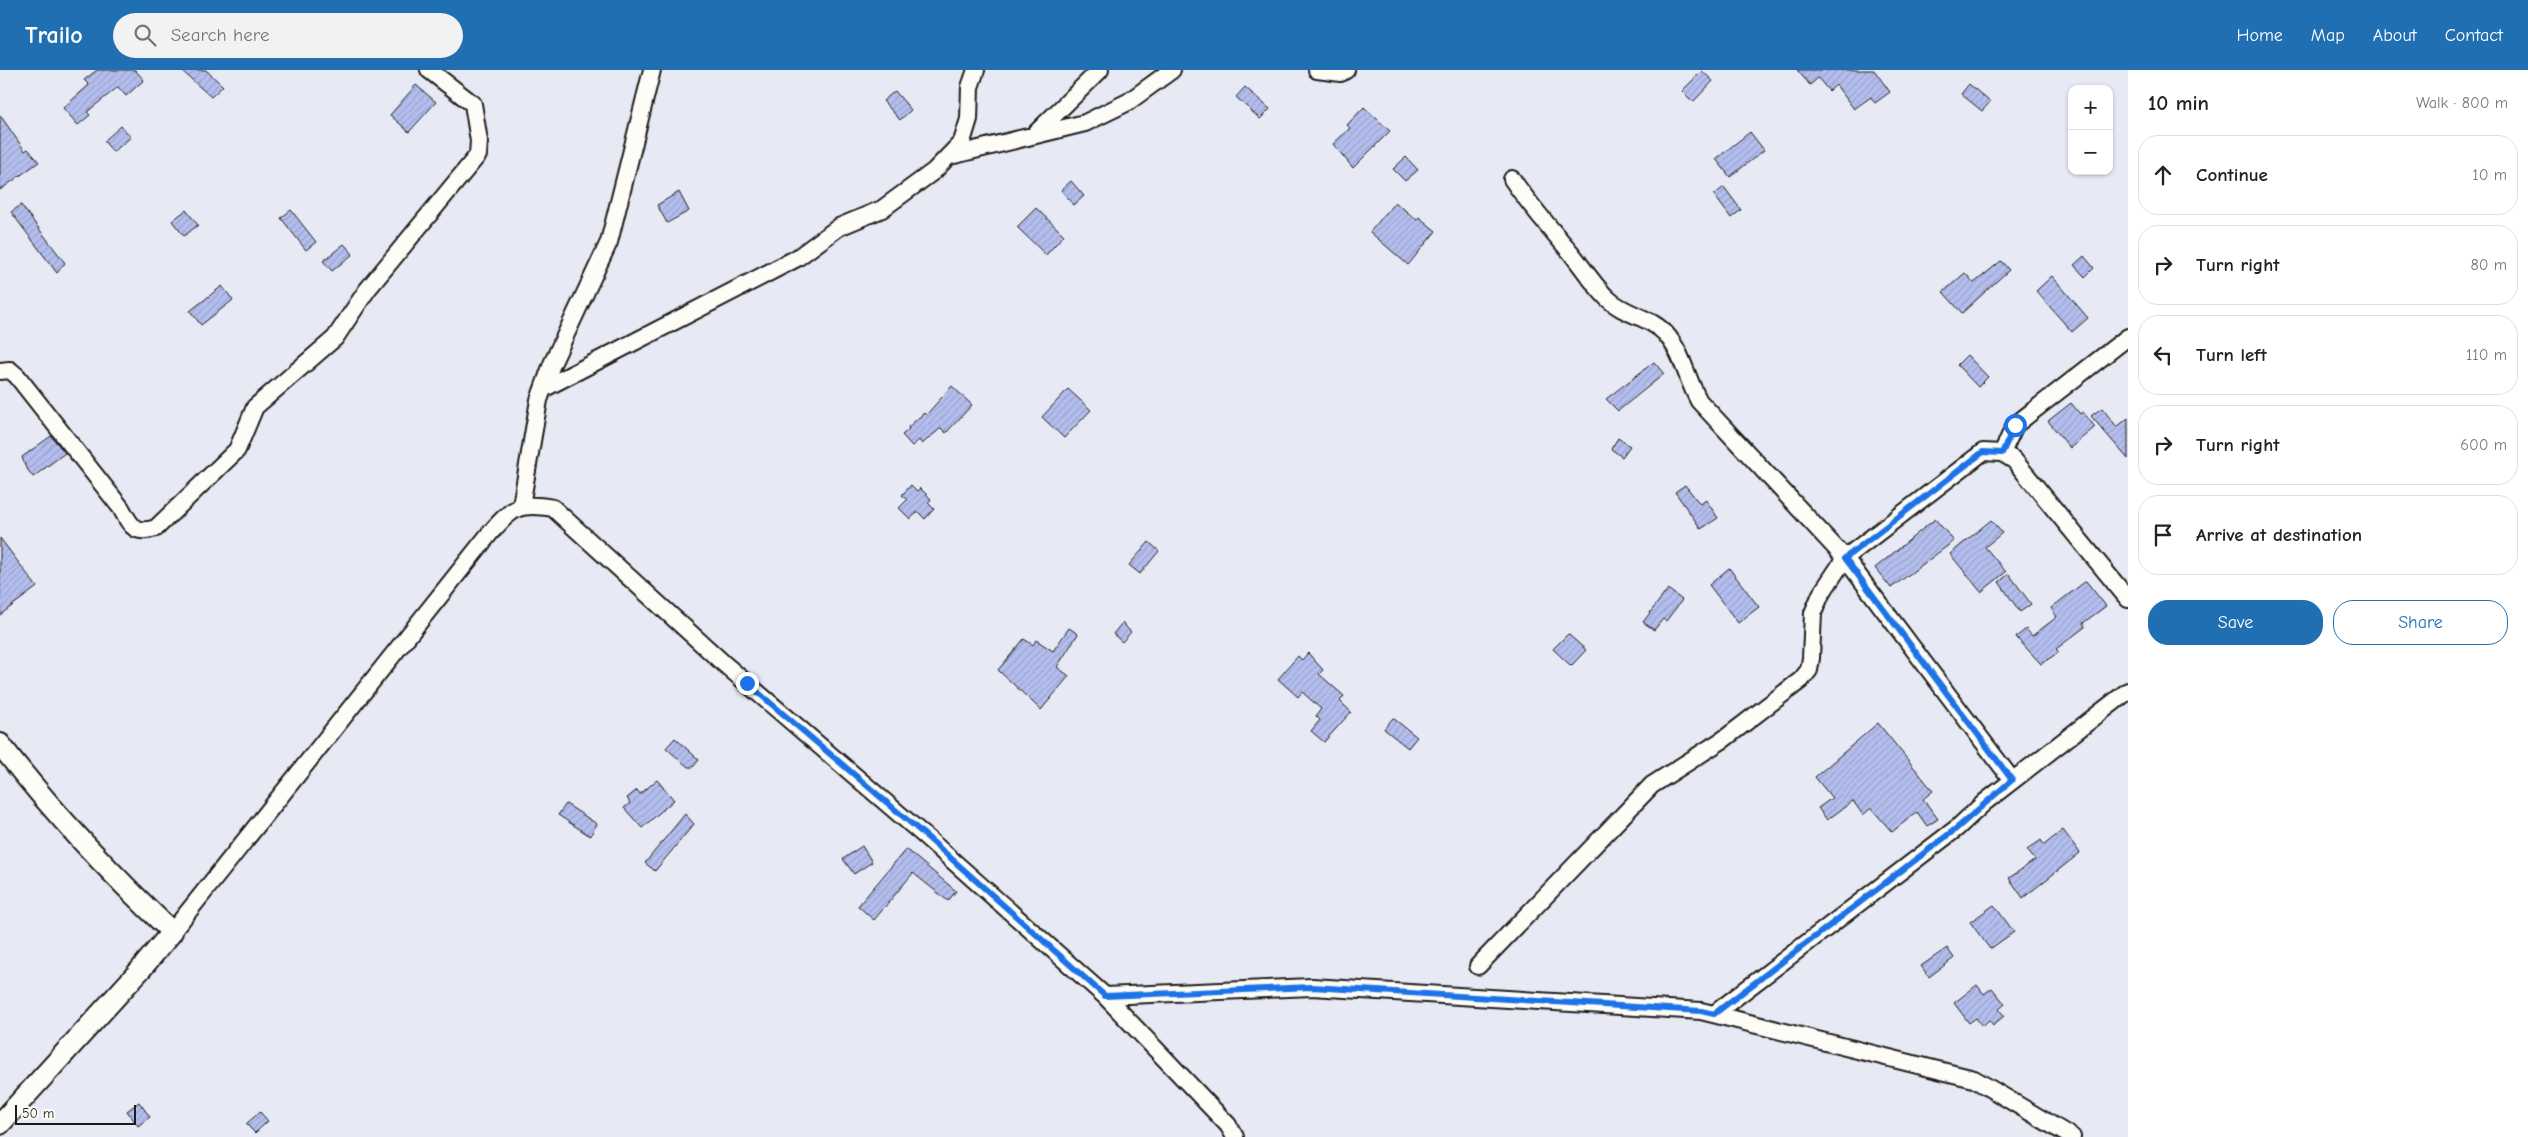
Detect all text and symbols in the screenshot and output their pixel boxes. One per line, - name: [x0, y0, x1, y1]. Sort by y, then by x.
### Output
- search box: [113, 13, 463, 58]
- text: Trailo: [25, 21, 83, 49]
- icon: search: [131, 21, 159, 49]
- text: Search here: [171, 24, 270, 46]
- text: Home: [2236, 25, 2283, 46]
- text: Map: [2311, 25, 2345, 46]
- text: About: [2373, 25, 2417, 46]
- text: Contact: [2445, 25, 2503, 46]
- map controls: [2068, 85, 2113, 175]
- button: +: [2068, 85, 2113, 130]
- text: 10 min: [2148, 91, 2209, 115]
- text: Walk · 800 m: [2416, 94, 2508, 112]
- button: −: [2068, 130, 2113, 175]
- icon: ahead: [2149, 161, 2177, 189]
- text: Continue: [2196, 164, 2268, 186]
- text: 10 m: [2472, 166, 2507, 184]
- icon: right: [2149, 251, 2177, 279]
- text: Turn right: [2196, 254, 2280, 276]
- text: 80 m: [2470, 256, 2507, 274]
- icon: left: [2149, 341, 2177, 369]
- text: Turn left: [2196, 344, 2267, 366]
- text: 110 m: [2466, 346, 2507, 364]
- route start: [2004, 414, 2027, 437]
- icon: right: [2149, 431, 2177, 459]
- text: Turn right: [2196, 434, 2280, 456]
- text: 600 m: [2460, 436, 2507, 454]
- icon: arrive: [2149, 521, 2177, 549]
- text: Arrive at destination: [2196, 524, 2362, 546]
- button: Save: [2148, 600, 2323, 645]
- button: Share: [2333, 600, 2508, 645]
- route end: [736, 672, 759, 695]
- scale bar: [15, 1102, 136, 1125]
- text: 50 m: [22, 1105, 54, 1122]

